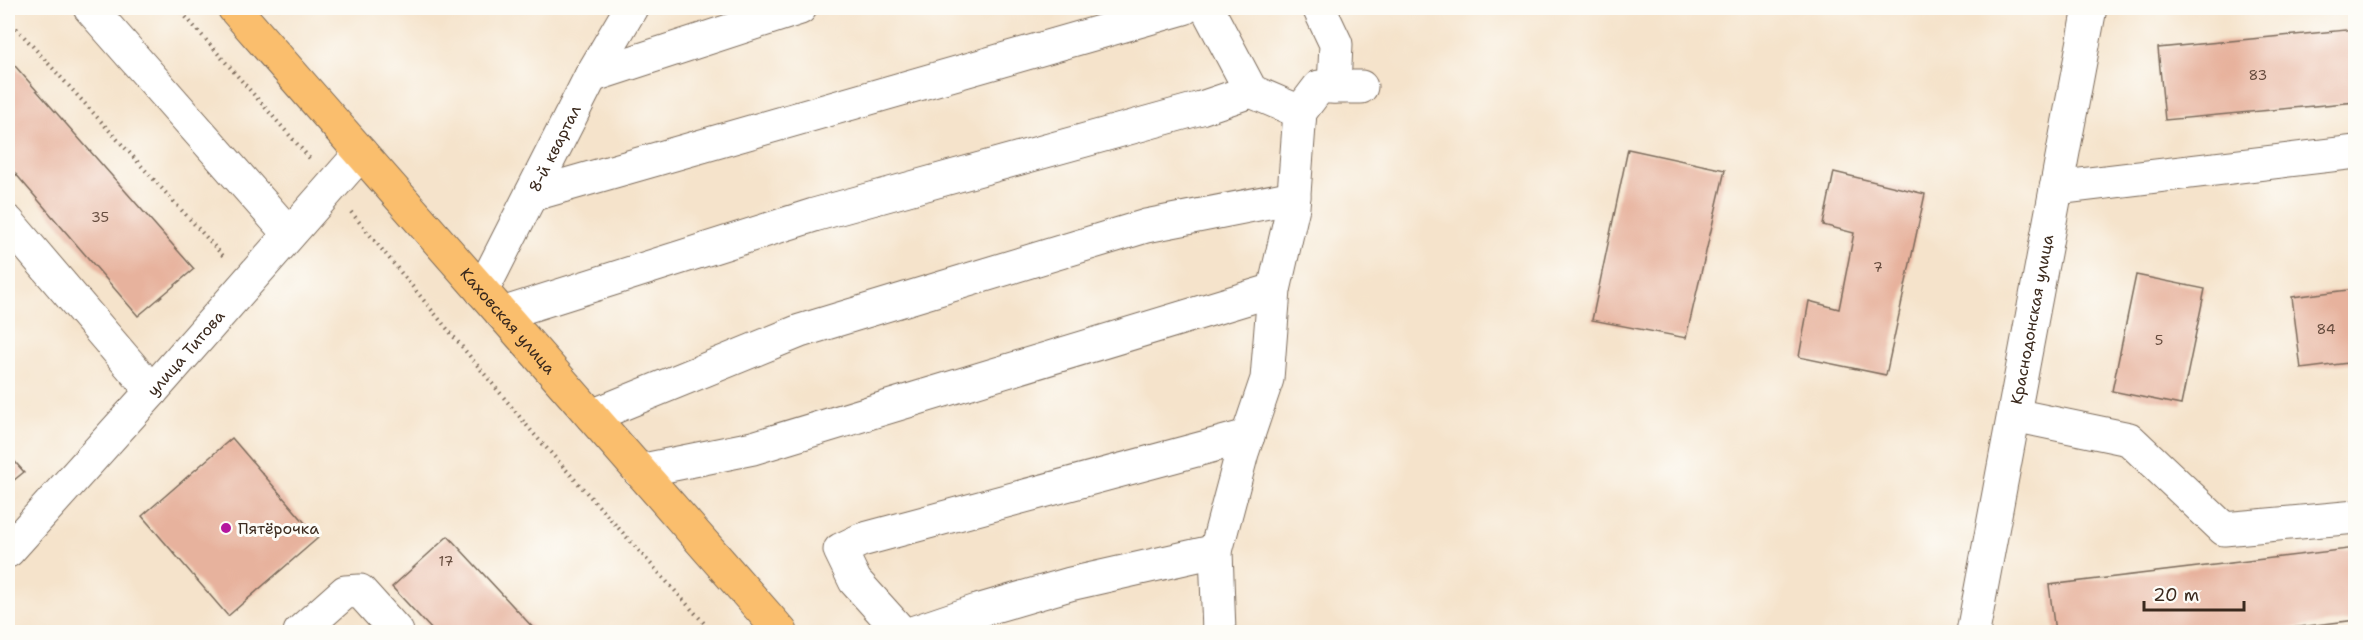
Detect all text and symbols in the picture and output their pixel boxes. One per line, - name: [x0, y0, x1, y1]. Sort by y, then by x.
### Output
- house number: 83: [2249, 66, 2267, 84]
- street label: 8-й квартал: [523, 101, 585, 195]
- house number: 35: [91, 208, 109, 226]
- street label: Краснодонская улица: [2005, 233, 2058, 406]
- house number: 7: [1873, 258, 1883, 276]
- street label: Каховская улица: [456, 263, 561, 379]
- street label: улица Титова: [142, 305, 229, 400]
- house number: 84: [2316, 320, 2336, 338]
- house number: 5: [2155, 331, 2163, 349]
- place label: Пятёрочка: [238, 518, 319, 539]
- marker: Пятёрочка: [219, 521, 233, 535]
- house number: 17: [439, 552, 453, 570]
- scale bar: [2144, 574, 2244, 612]
- text: 20 m: [2153, 583, 2199, 607]

